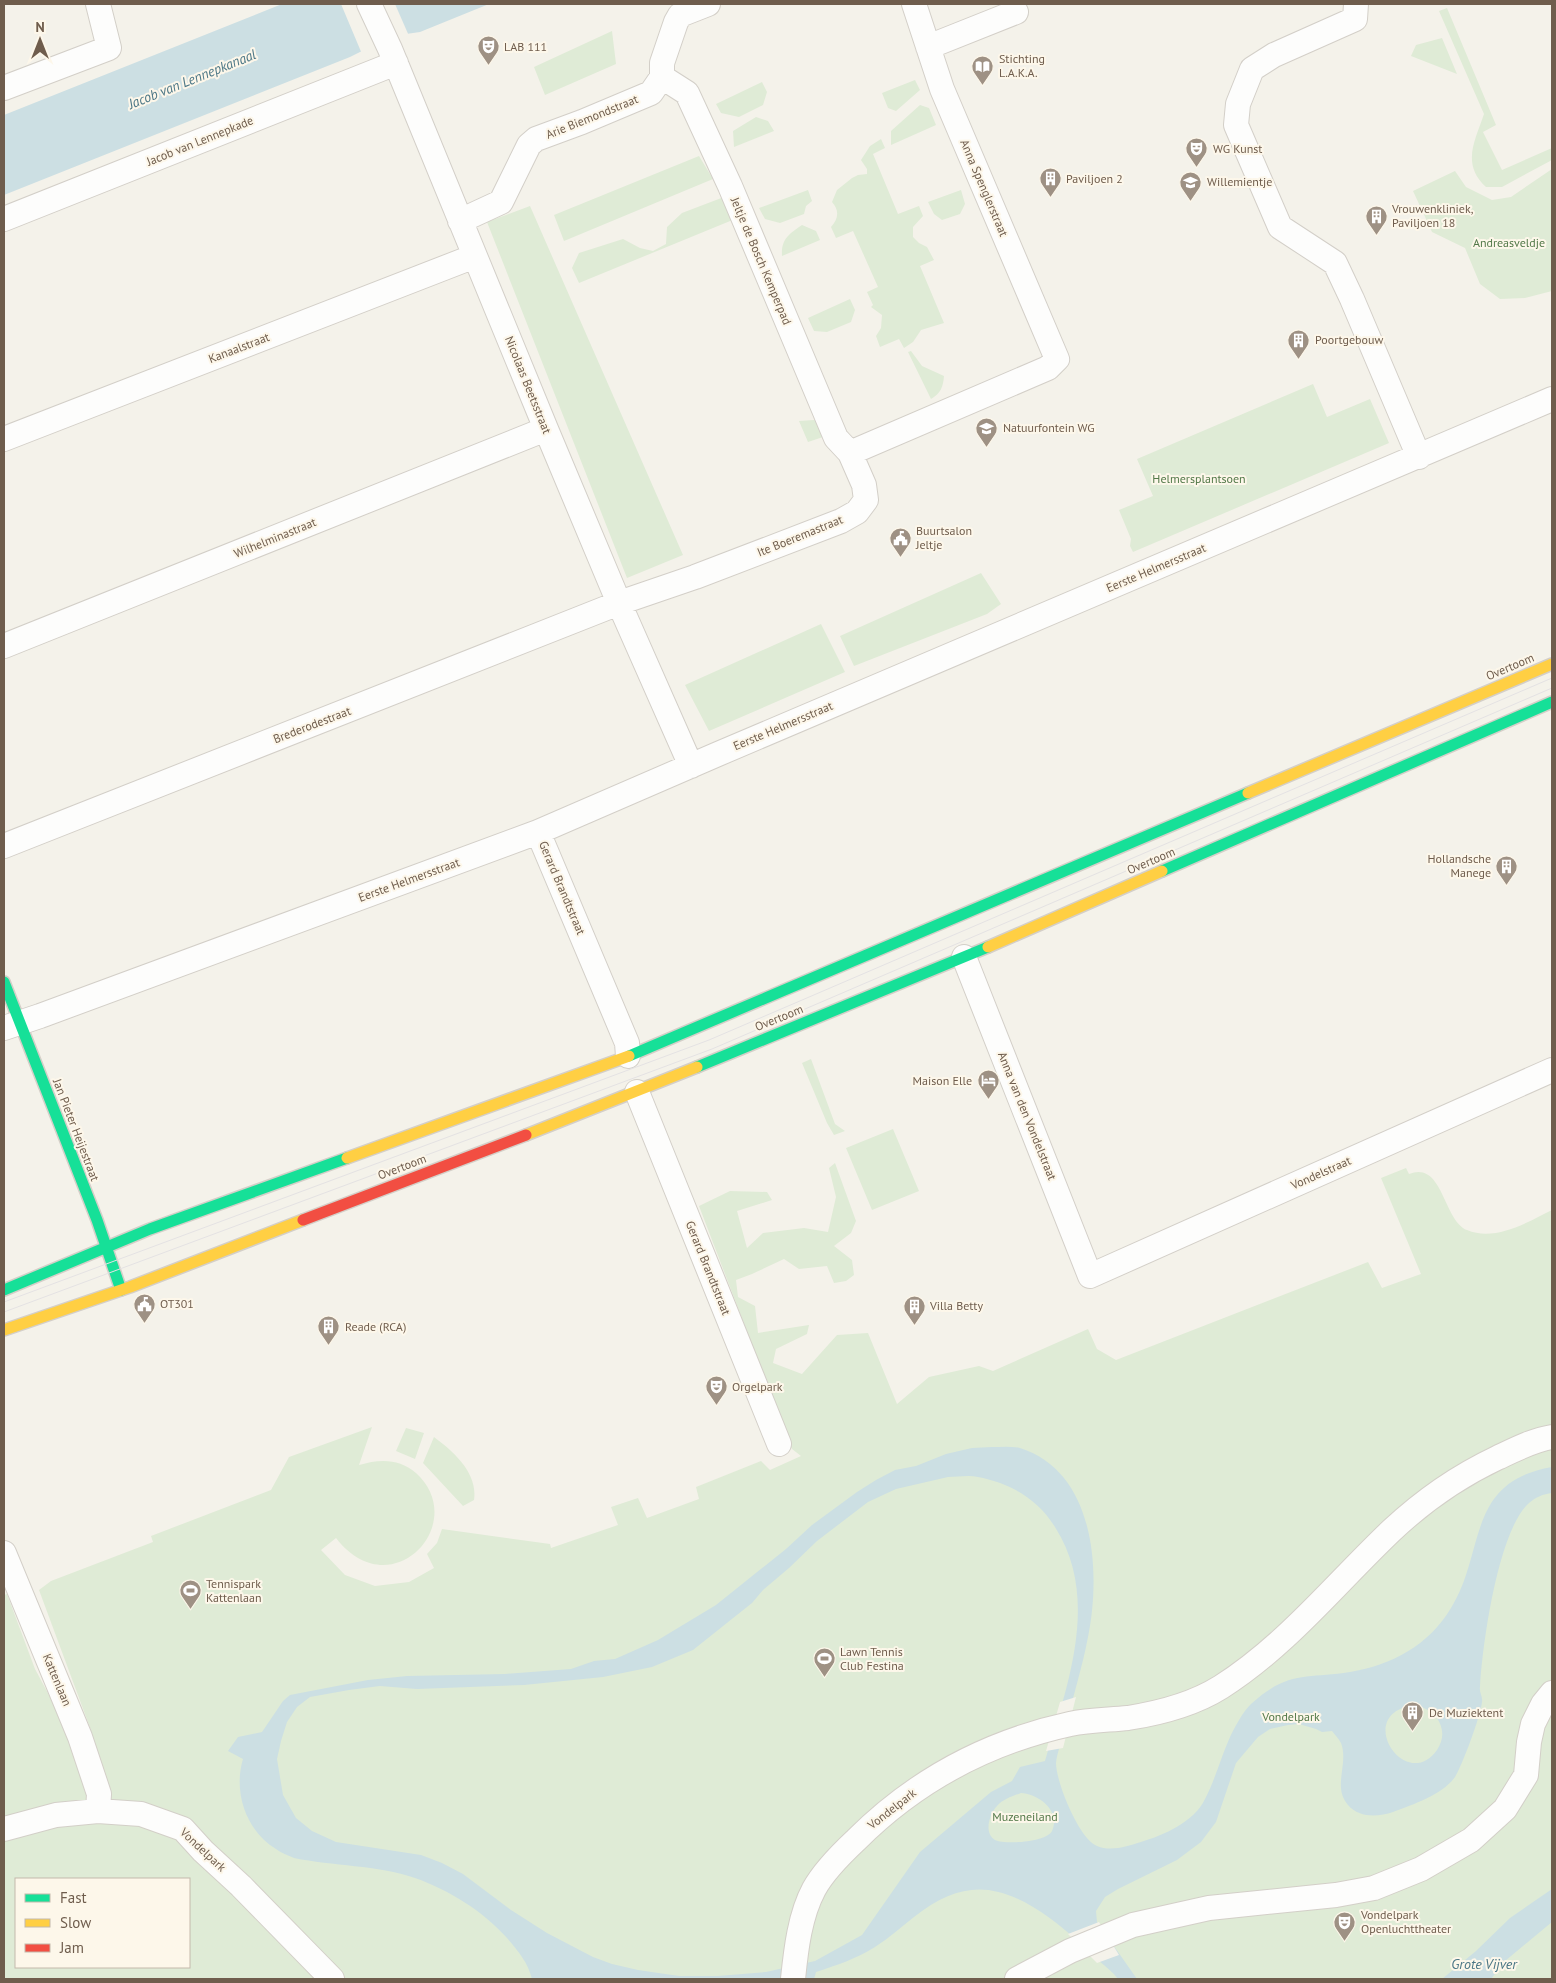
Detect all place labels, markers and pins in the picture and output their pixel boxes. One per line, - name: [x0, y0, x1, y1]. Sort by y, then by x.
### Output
- theatre icon: LAB 111: [476, 35, 500, 66]
- place label: LAB 111: [504, 39, 547, 54]
- place label: Stichting L.A.K.A.: [999, 51, 1045, 80]
- library icon: Stichting L.A.K.A.: [971, 54, 995, 85]
- theatre icon: WG Kunst: [1185, 137, 1209, 168]
- place label: WG Kunst: [1213, 141, 1262, 156]
- building icon: Paviljoen 2: [1038, 167, 1062, 198]
- school or university icon: Willemientje: [1179, 170, 1203, 201]
- place label: Paviljoen 2: [1066, 171, 1123, 186]
- place label: Willemientje: [1207, 174, 1272, 189]
- place label: Vrouwenkliniek, Paviljoen 18: [1391, 201, 1474, 230]
- building icon: Vrouwenkliniek, Paviljoen 18: [1364, 204, 1388, 235]
- building icon: Poortgebouw: [1287, 328, 1311, 359]
- place label: Poortgebouw: [1315, 332, 1383, 347]
- school or university icon: Natuurfontein WG: [975, 416, 999, 447]
- place label: Natuurfontein WG: [1003, 420, 1095, 435]
- place label: Buurtsalon Jeltje: [915, 523, 972, 552]
- public building icon: Buurtsalon Jeltje: [888, 526, 912, 557]
- place label: Hollandsche Manege: [1427, 851, 1491, 880]
- building icon: Hollandsche Manege: [1495, 854, 1519, 885]
- hotel icon: Maison Elle: [976, 1069, 1000, 1100]
- place label: Maison Elle: [913, 1073, 972, 1088]
- public building icon: OT301: [132, 1292, 156, 1323]
- building icon: Villa Betty: [902, 1294, 926, 1325]
- place label: OT301: [160, 1296, 194, 1311]
- place label: Villa Betty: [929, 1298, 983, 1313]
- building icon: Reade (RCA): [317, 1315, 341, 1346]
- place label: Reade (RCA): [345, 1319, 406, 1334]
- theatre icon: Orgelpark: [704, 1375, 728, 1406]
- place label: Orgelpark: [732, 1379, 783, 1394]
- place label: Tennispark Kattenlaan: [206, 1576, 262, 1605]
- sports icon: Tennispark Kattenlaan: [178, 1579, 202, 1610]
- place label: Lawn Tennis Club Festina: [840, 1644, 904, 1673]
- sports icon: Lawn Tennis Club Festina: [812, 1647, 836, 1678]
- building icon: De Muziektent: [1401, 1701, 1425, 1732]
- place label: De Muziektent: [1429, 1705, 1503, 1720]
- place label: Vondelpark Openluchttheater: [1360, 1907, 1451, 1936]
- theatre icon: Vondelpark Openluchttheater: [1333, 1910, 1357, 1941]

